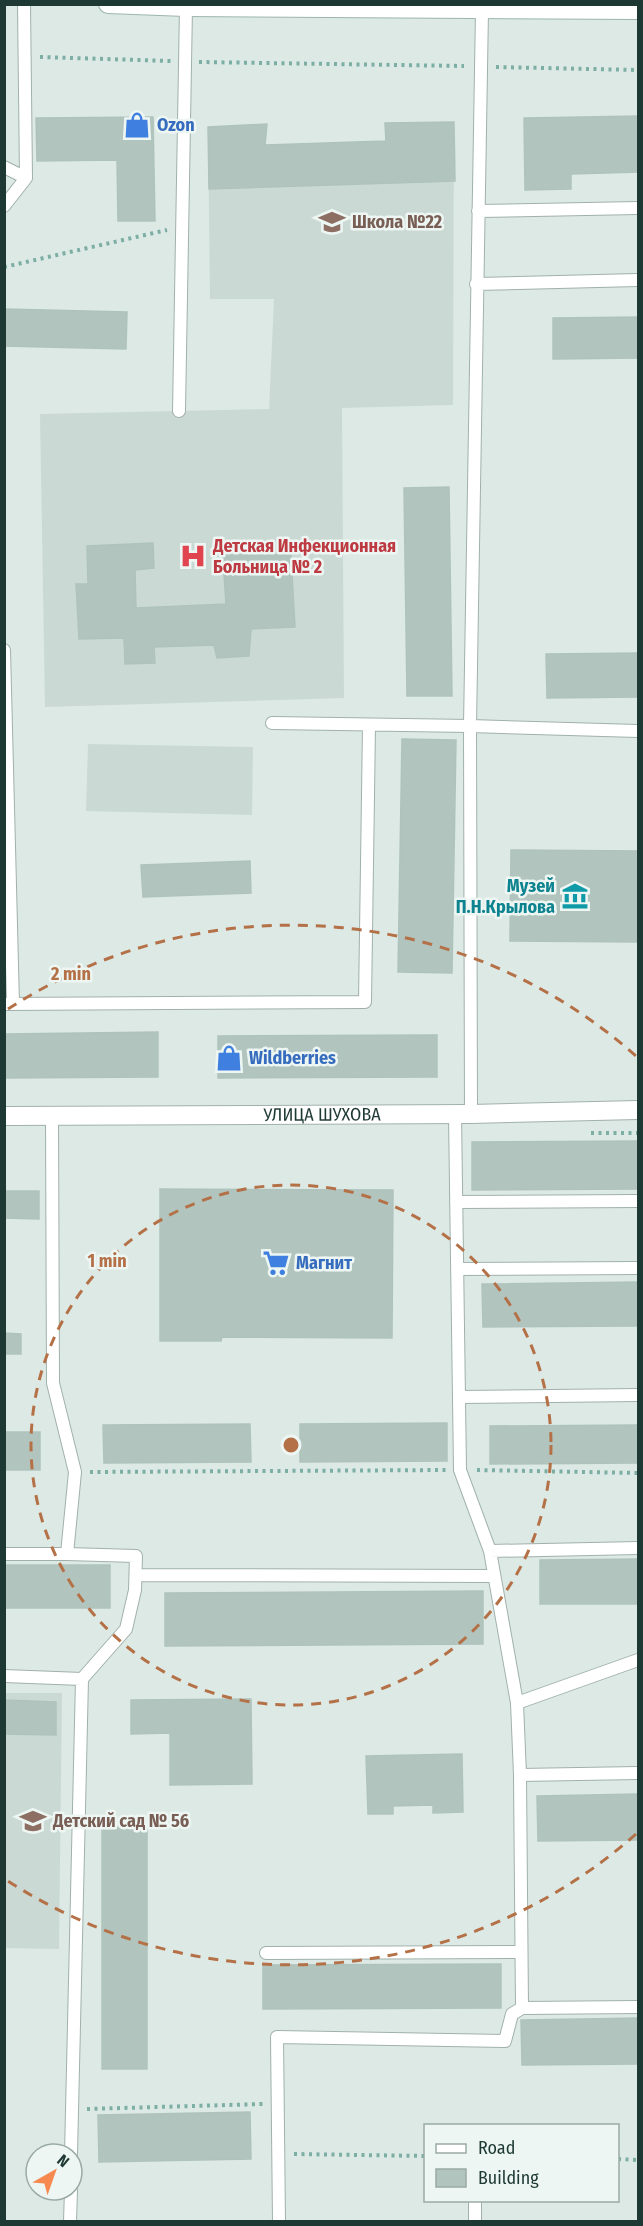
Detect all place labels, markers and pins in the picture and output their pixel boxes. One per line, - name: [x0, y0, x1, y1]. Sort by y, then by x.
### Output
- shop icon: Ozon: [122, 110, 152, 140]
- place label: Ozon: [157, 114, 195, 136]
- school or university icon: Школа №22: [317, 207, 347, 237]
- place label: Школа №22: [352, 211, 442, 233]
- place label: Детская Инфекционная Больница № 2: [212, 535, 396, 578]
- hospital icon: Детская Инфекционная Больница № 2: [178, 541, 208, 571]
- place label: Музей П.Н.Крылова: [456, 875, 555, 918]
- museum icon: Музей П.Н.Крылова: [560, 881, 590, 911]
- shop icon: Wildberries: [214, 1043, 244, 1073]
- place label: Wildberries: [249, 1047, 336, 1069]
- supermarket icon: Магнит: [261, 1248, 291, 1278]
- place label: Магнит: [296, 1252, 352, 1274]
- centre of rings: [281, 1435, 301, 1455]
- school or university icon: Детский сад № 56: [18, 1806, 48, 1836]
- place label: Детский сад № 56: [52, 1810, 189, 1832]

